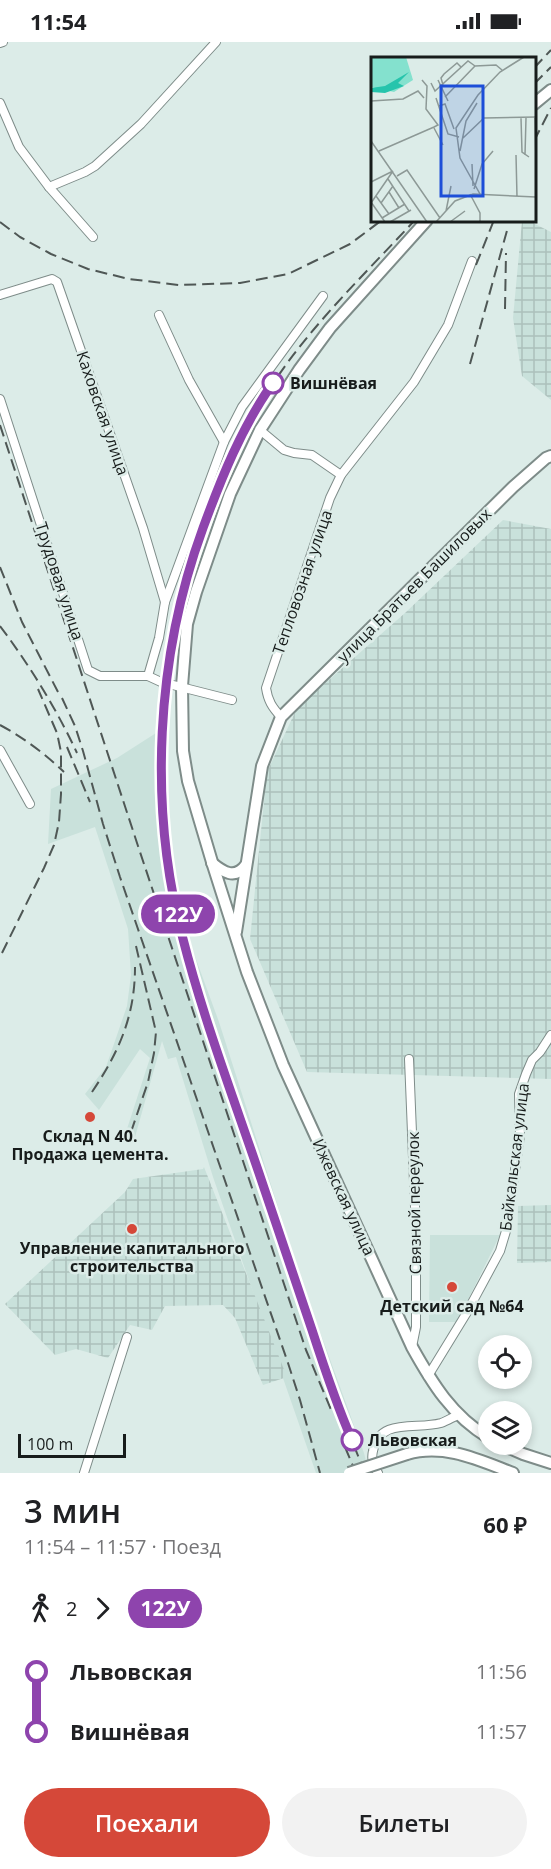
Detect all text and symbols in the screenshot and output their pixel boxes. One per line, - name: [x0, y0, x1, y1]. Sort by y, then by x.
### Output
- text: 11:54: [30, 6, 87, 36]
- inset map: [371, 57, 536, 222]
- street label: Каховская улица: [71, 348, 135, 478]
- marker: Вишнёвая: [262, 372, 284, 394]
- place label: Вишнёвая: [290, 372, 377, 394]
- street label: улица Братьев Башиловых: [332, 503, 496, 667]
- street label: Тепловозная улица: [267, 507, 337, 657]
- street label: Трудовая улица: [31, 519, 89, 643]
- line badge: 122У: [136, 894, 220, 934]
- text: 122У: [153, 900, 203, 928]
- street label: Байкальская улица: [494, 1082, 534, 1232]
- marker: Склад N 40. Продажа цемента.: [83, 1110, 97, 1124]
- place label: Склад N 40. Продажа цемента.: [11, 1125, 169, 1165]
- street label: Связной переулок: [402, 1131, 426, 1275]
- street label: Ижевская улица: [307, 1135, 381, 1259]
- marker: Управление капитального строительства: [125, 1222, 139, 1236]
- place label: Управление капитального строительства: [20, 1237, 244, 1277]
- marker: Детский сад №64: [445, 1280, 459, 1294]
- place label: Детский сад №64: [380, 1295, 524, 1317]
- map controls: [478, 1335, 532, 1455]
- button: locate: [478, 1335, 532, 1389]
- button: layers: [478, 1401, 532, 1455]
- marker: Львовская: [341, 1429, 363, 1451]
- place label: Львовская: [368, 1429, 457, 1451]
- scale bar: [18, 1431, 126, 1458]
- text: 100 m: [27, 1433, 73, 1455]
- text: 3 мин: [24, 1488, 121, 1533]
- text: 60 ₽: [483, 1509, 527, 1539]
- text: 11:54 – 11:57 · Поезд: [24, 1533, 221, 1560]
- icon: walk: [24, 1592, 57, 1625]
- icon: forward: [86, 1592, 119, 1625]
- text: 122У: [140, 1594, 190, 1622]
- text: 2: [66, 1595, 77, 1622]
- text: Львовская: [70, 1656, 192, 1686]
- text: 11:56: [476, 1658, 527, 1685]
- text: Вишнёвая: [70, 1716, 190, 1746]
- text: 11:57: [476, 1718, 527, 1745]
- button: Поехали: [24, 1788, 270, 1857]
- button: Билеты: [282, 1788, 527, 1857]

